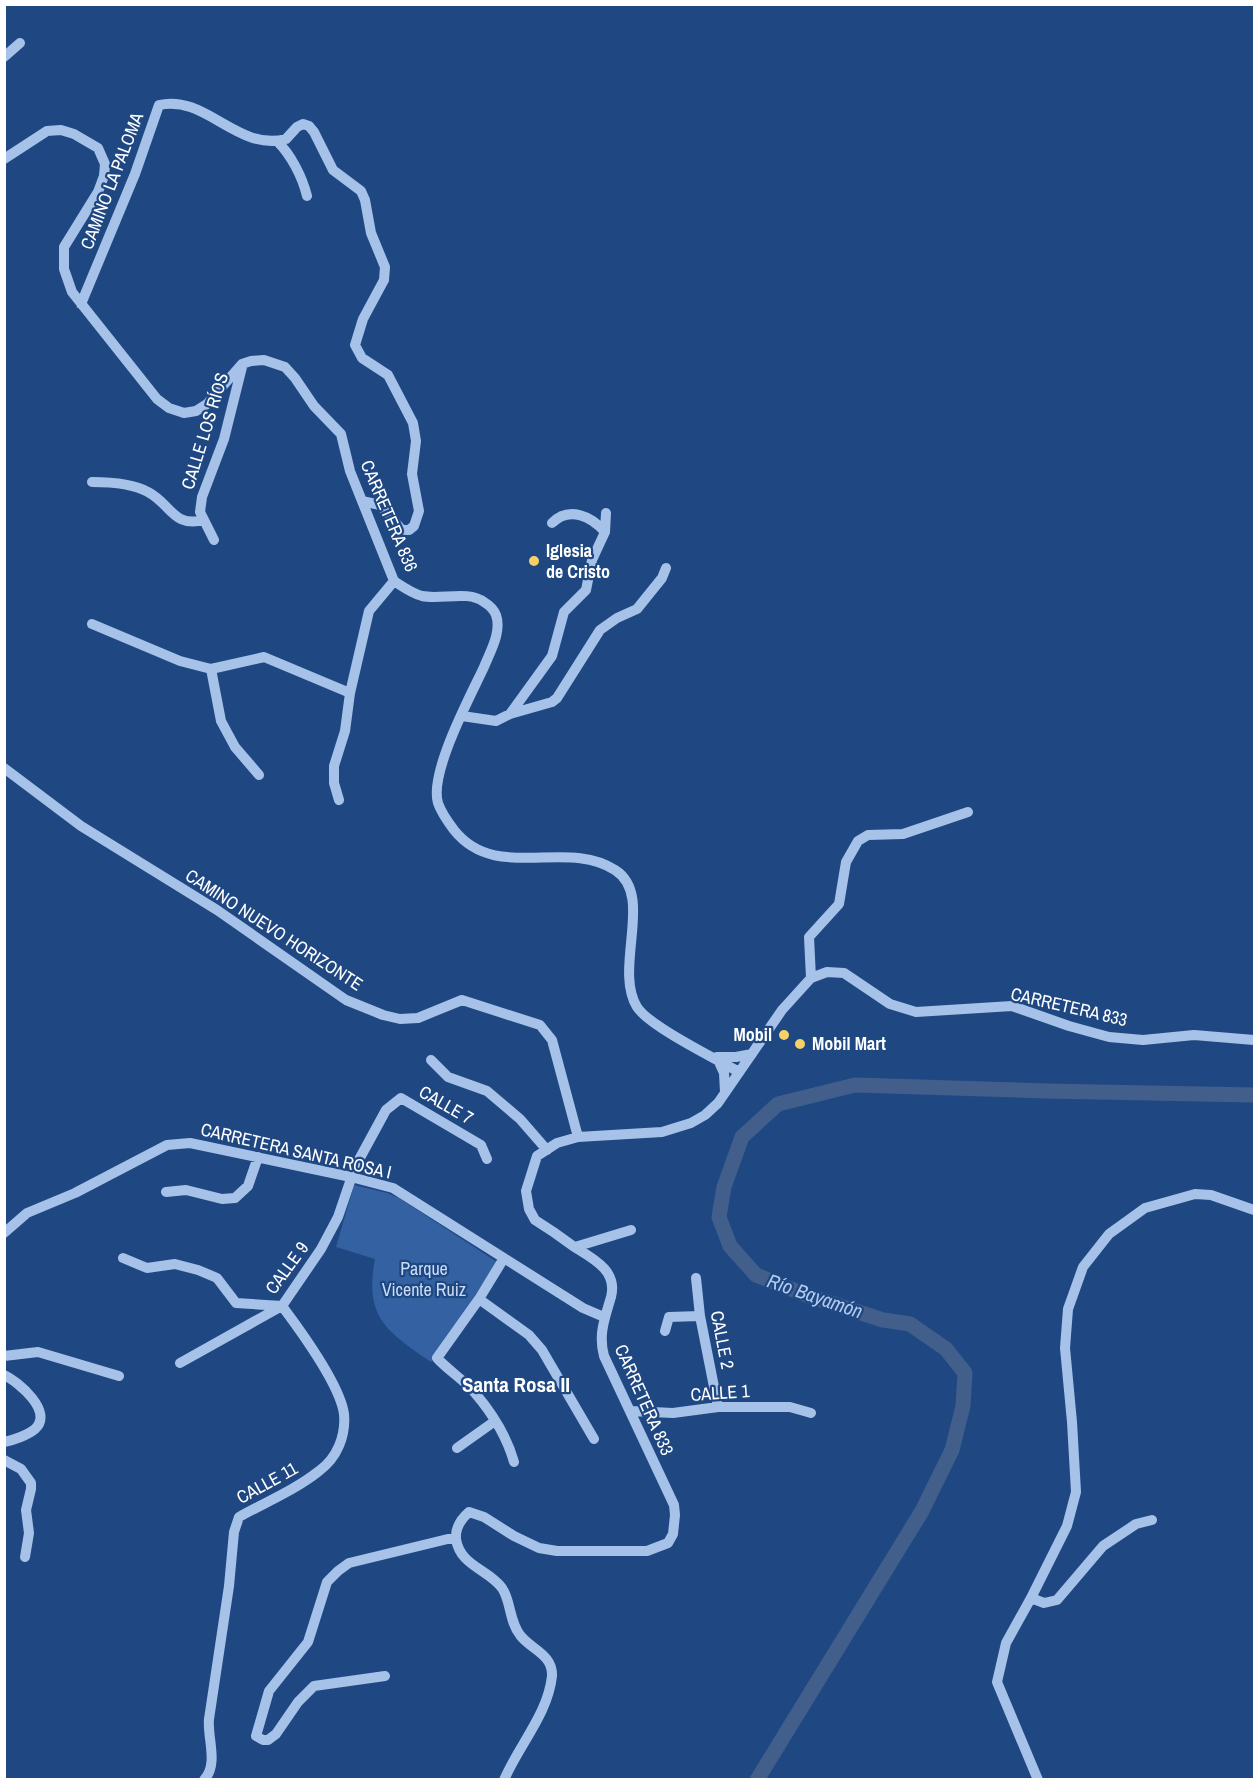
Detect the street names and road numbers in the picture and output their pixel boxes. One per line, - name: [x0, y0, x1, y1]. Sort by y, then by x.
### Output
- street label: CAMINO LA PALOMA: [74, 109, 149, 253]
- street label: CALLE LOS RÍOS: [175, 369, 234, 492]
- street label: CARRETERA 836: [355, 456, 424, 575]
- street label: CAMINO NUEVO HORIZONTE: [181, 863, 368, 996]
- street label: CARRETERA 833: [1008, 981, 1130, 1032]
- street label: CALLE 7: [414, 1079, 478, 1130]
- street label: CARRETERA SANTA ROSA I: [198, 1116, 394, 1185]
- street label: CALLE 9: [259, 1236, 314, 1299]
- street label: CALLE 2: [705, 1309, 740, 1371]
- street label: CARRETERA 833: [609, 1340, 680, 1459]
- street label: CALLE 1: [690, 1378, 751, 1407]
- street label: CALLE 11: [232, 1455, 302, 1510]

